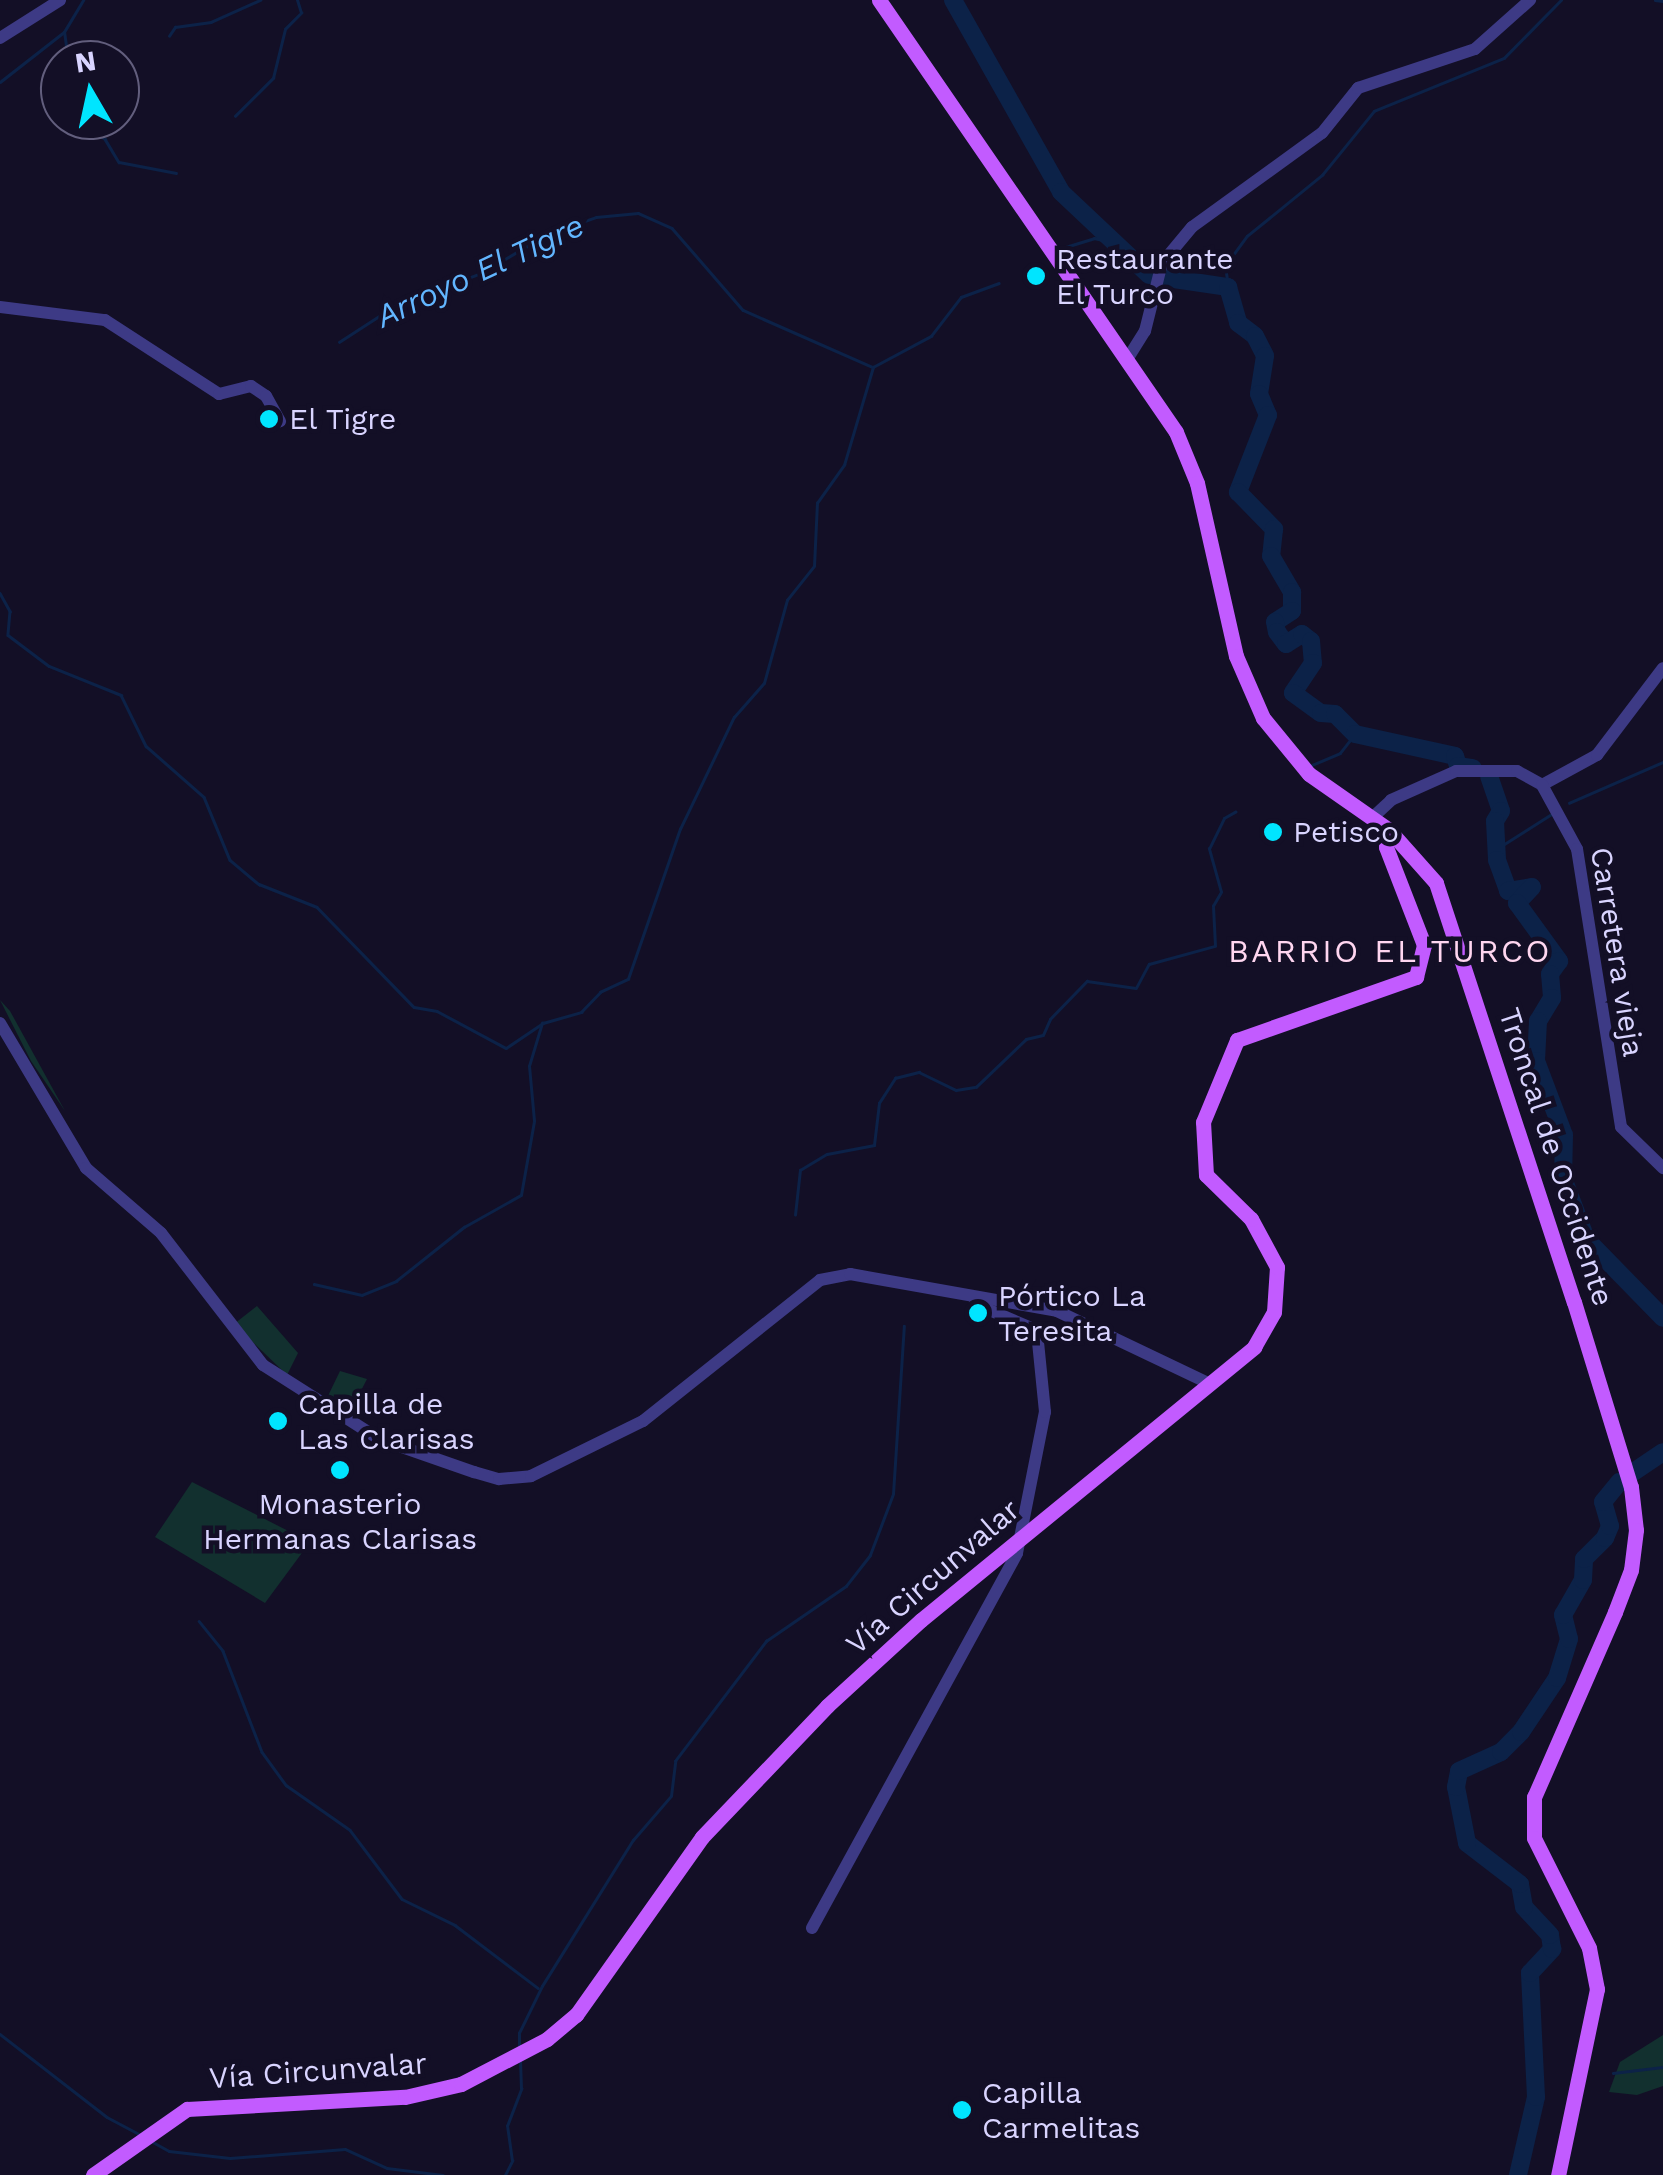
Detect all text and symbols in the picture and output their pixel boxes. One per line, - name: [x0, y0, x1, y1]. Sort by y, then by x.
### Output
- north arrow: [40, 40, 140, 140]
- text: N: [73, 44, 98, 80]
- water label: Arroyo El Tigre: [369, 206, 591, 336]
- place label: Restaurante El Turco: [1056, 241, 1234, 312]
- marker: Restaurante El Turco: [1025, 265, 1047, 287]
- place label: El Tigre: [289, 401, 398, 437]
- marker: El Tigre: [258, 408, 280, 430]
- place label: Petisco: [1293, 814, 1399, 850]
- marker: Petisco: [1262, 821, 1284, 843]
- street label: Carretera vieja: [1583, 844, 1651, 1060]
- district label: BARRIO EL TURCO: [1227, 932, 1553, 970]
- street label: Troncal de Occidente: [1491, 1003, 1621, 1311]
- place label: Pórtico La Teresita: [998, 1278, 1146, 1348]
- marker: Pórtico La Teresita: [967, 1302, 989, 1324]
- place label: Capilla de Las Clarisas: [298, 1386, 475, 1456]
- marker: Capilla de Las Clarisas: [267, 1410, 289, 1432]
- marker: Monasterio Hermanas Clarisas: [329, 1459, 351, 1481]
- place label: Monasterio Hermanas Clarisas: [203, 1486, 477, 1556]
- street label: Vía Circunvalar: [839, 1492, 1027, 1662]
- street label: Vía Circunvalar: [207, 2045, 429, 2097]
- place label: Capilla Carmelitas: [982, 2075, 1140, 2146]
- marker: Capilla Carmelitas: [951, 2099, 973, 2121]

